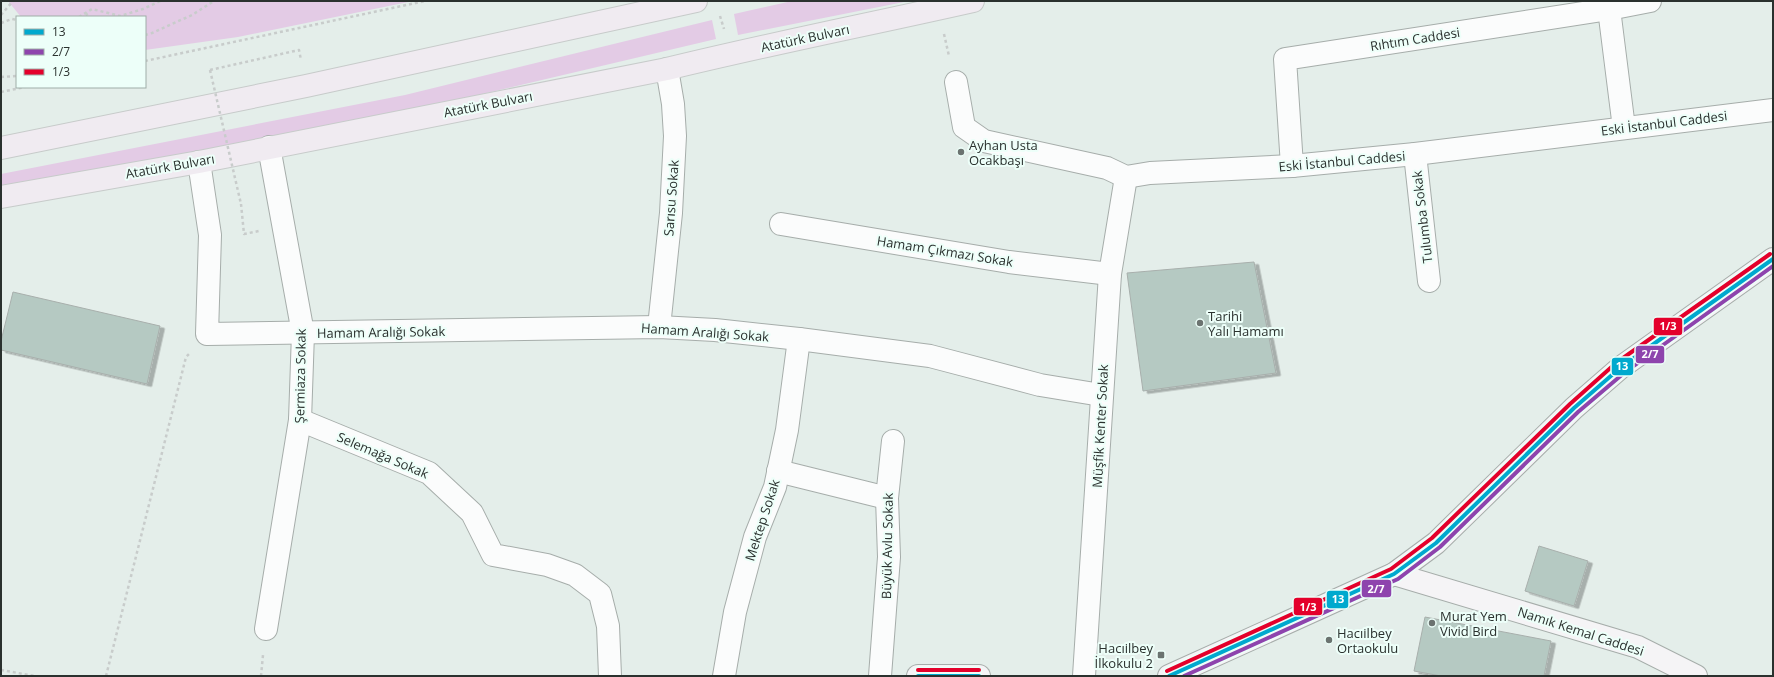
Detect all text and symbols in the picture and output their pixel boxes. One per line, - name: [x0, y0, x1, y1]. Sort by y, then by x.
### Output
- legend: [16, 16, 146, 88]
- street label: Atatürk Bulvarı: [759, 20, 851, 56]
- text: 13: [52, 23, 66, 40]
- street label: Rıhtım Caddesi: [1369, 23, 1461, 55]
- text: 2/7: [52, 43, 70, 60]
- text: 1/3: [52, 63, 70, 80]
- street label: Atatürk Bulvarı: [442, 87, 534, 121]
- street label: Eski İstanbul Caddesi: [1600, 106, 1728, 140]
- place label: Ayhan Usta Ocakbaşı: [969, 136, 1038, 169]
- street label: Eski İstanbul Caddesi: [1278, 146, 1406, 176]
- marker: Ayhan Usta Ocakbaşı: [956, 147, 966, 157]
- street label: Atatürk Bulvarı: [124, 149, 216, 183]
- street label: Sarısu Sokak: [659, 159, 683, 237]
- street label: Tulumba Sokak: [1407, 170, 1437, 264]
- street label: Hamam Çıkmazı Sokak: [876, 231, 1015, 271]
- place label: Tarihi Yalı Hamamı: [1208, 307, 1284, 340]
- line badge: 1/3: [1653, 317, 1683, 336]
- marker: Tarihi Yalı Hamamı: [1195, 318, 1205, 328]
- text: 1/3: [1659, 318, 1677, 333]
- street label: Hamam Aralığı Sokak: [640, 319, 770, 345]
- street label: Hamam Aralığı Sokak: [317, 322, 445, 342]
- street label: Şermiaza Sokak: [290, 328, 310, 424]
- line badge: 2/7: [1635, 345, 1665, 364]
- text: 2/7: [1641, 346, 1659, 361]
- line badge: 13: [1611, 357, 1634, 376]
- text: 13: [1616, 358, 1628, 373]
- street label: Müşfik Kenter Sokak: [1088, 364, 1112, 488]
- street label: Selemağa Sokak: [334, 428, 432, 482]
- street label: Mektep Sokak: [740, 477, 784, 563]
- street label: Büyük Avlu Sokak: [877, 493, 897, 599]
- line badge: 2/7: [1361, 579, 1392, 598]
- text: 2/7: [1367, 581, 1385, 596]
- line badge: 13: [1326, 590, 1349, 609]
- text: 13: [1332, 591, 1344, 606]
- line badge: 1/3: [1293, 597, 1323, 616]
- text: 1/3: [1299, 599, 1317, 614]
- street label: Namık Kemal Caddesi: [1516, 602, 1646, 660]
- place label: Murat Yem Vivid Bird: [1440, 607, 1507, 640]
- marker: Murat Yem Vivid Bird: [1427, 618, 1437, 628]
- place label: Hacıilbey Ortaokulu: [1337, 624, 1398, 657]
- marker: Hacıilbey Ortaokulu: [1324, 635, 1334, 645]
- place label: Hacıilbey İlkokulu 2: [1095, 639, 1153, 672]
- marker: Hacıilbey İlkokulu 2: [1156, 650, 1166, 660]

